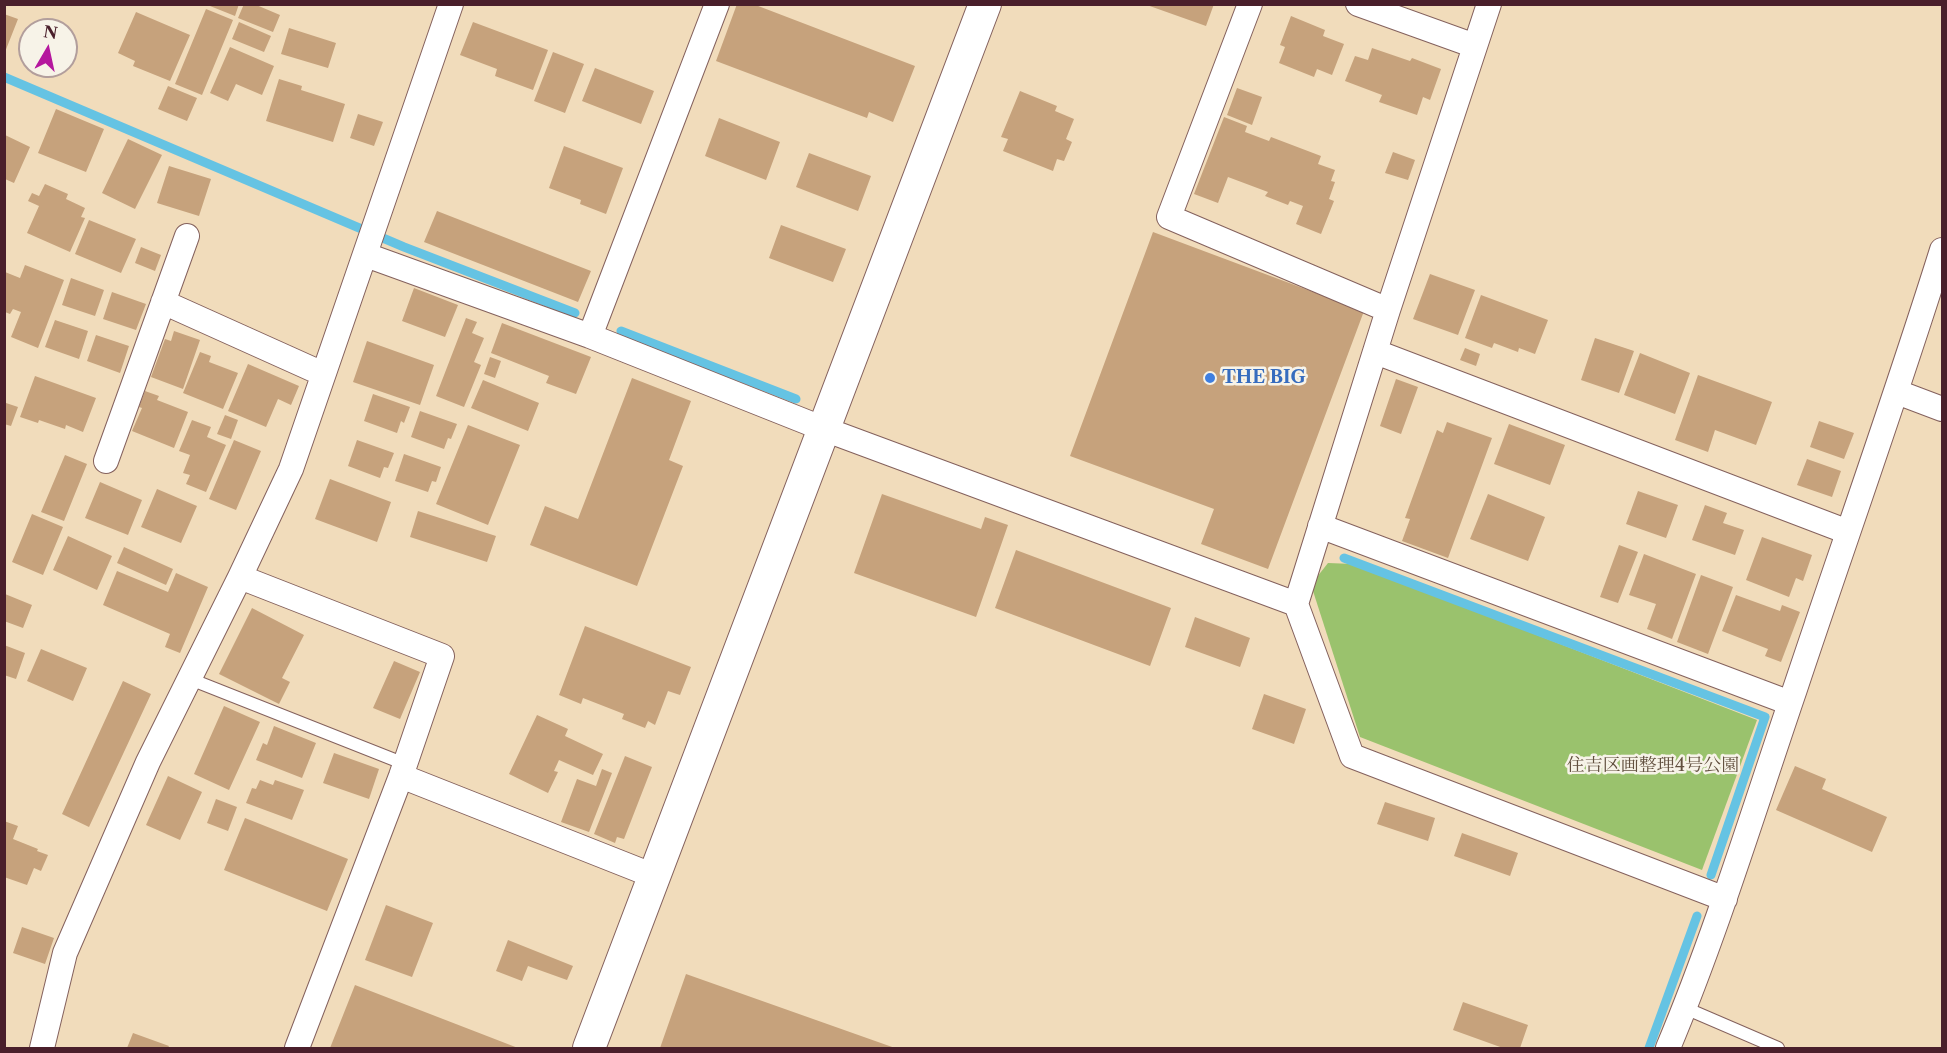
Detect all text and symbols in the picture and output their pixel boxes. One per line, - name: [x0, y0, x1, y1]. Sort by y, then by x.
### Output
- north arrow: [18, 18, 78, 78]
- text: N: [42, 21, 59, 43]
- place label: THE BIG: [1222, 367, 1306, 389]
- marker: THE BIG: [1203, 371, 1217, 385]
- park label: 住吉区画整理4号公園: [1567, 755, 1739, 777]

